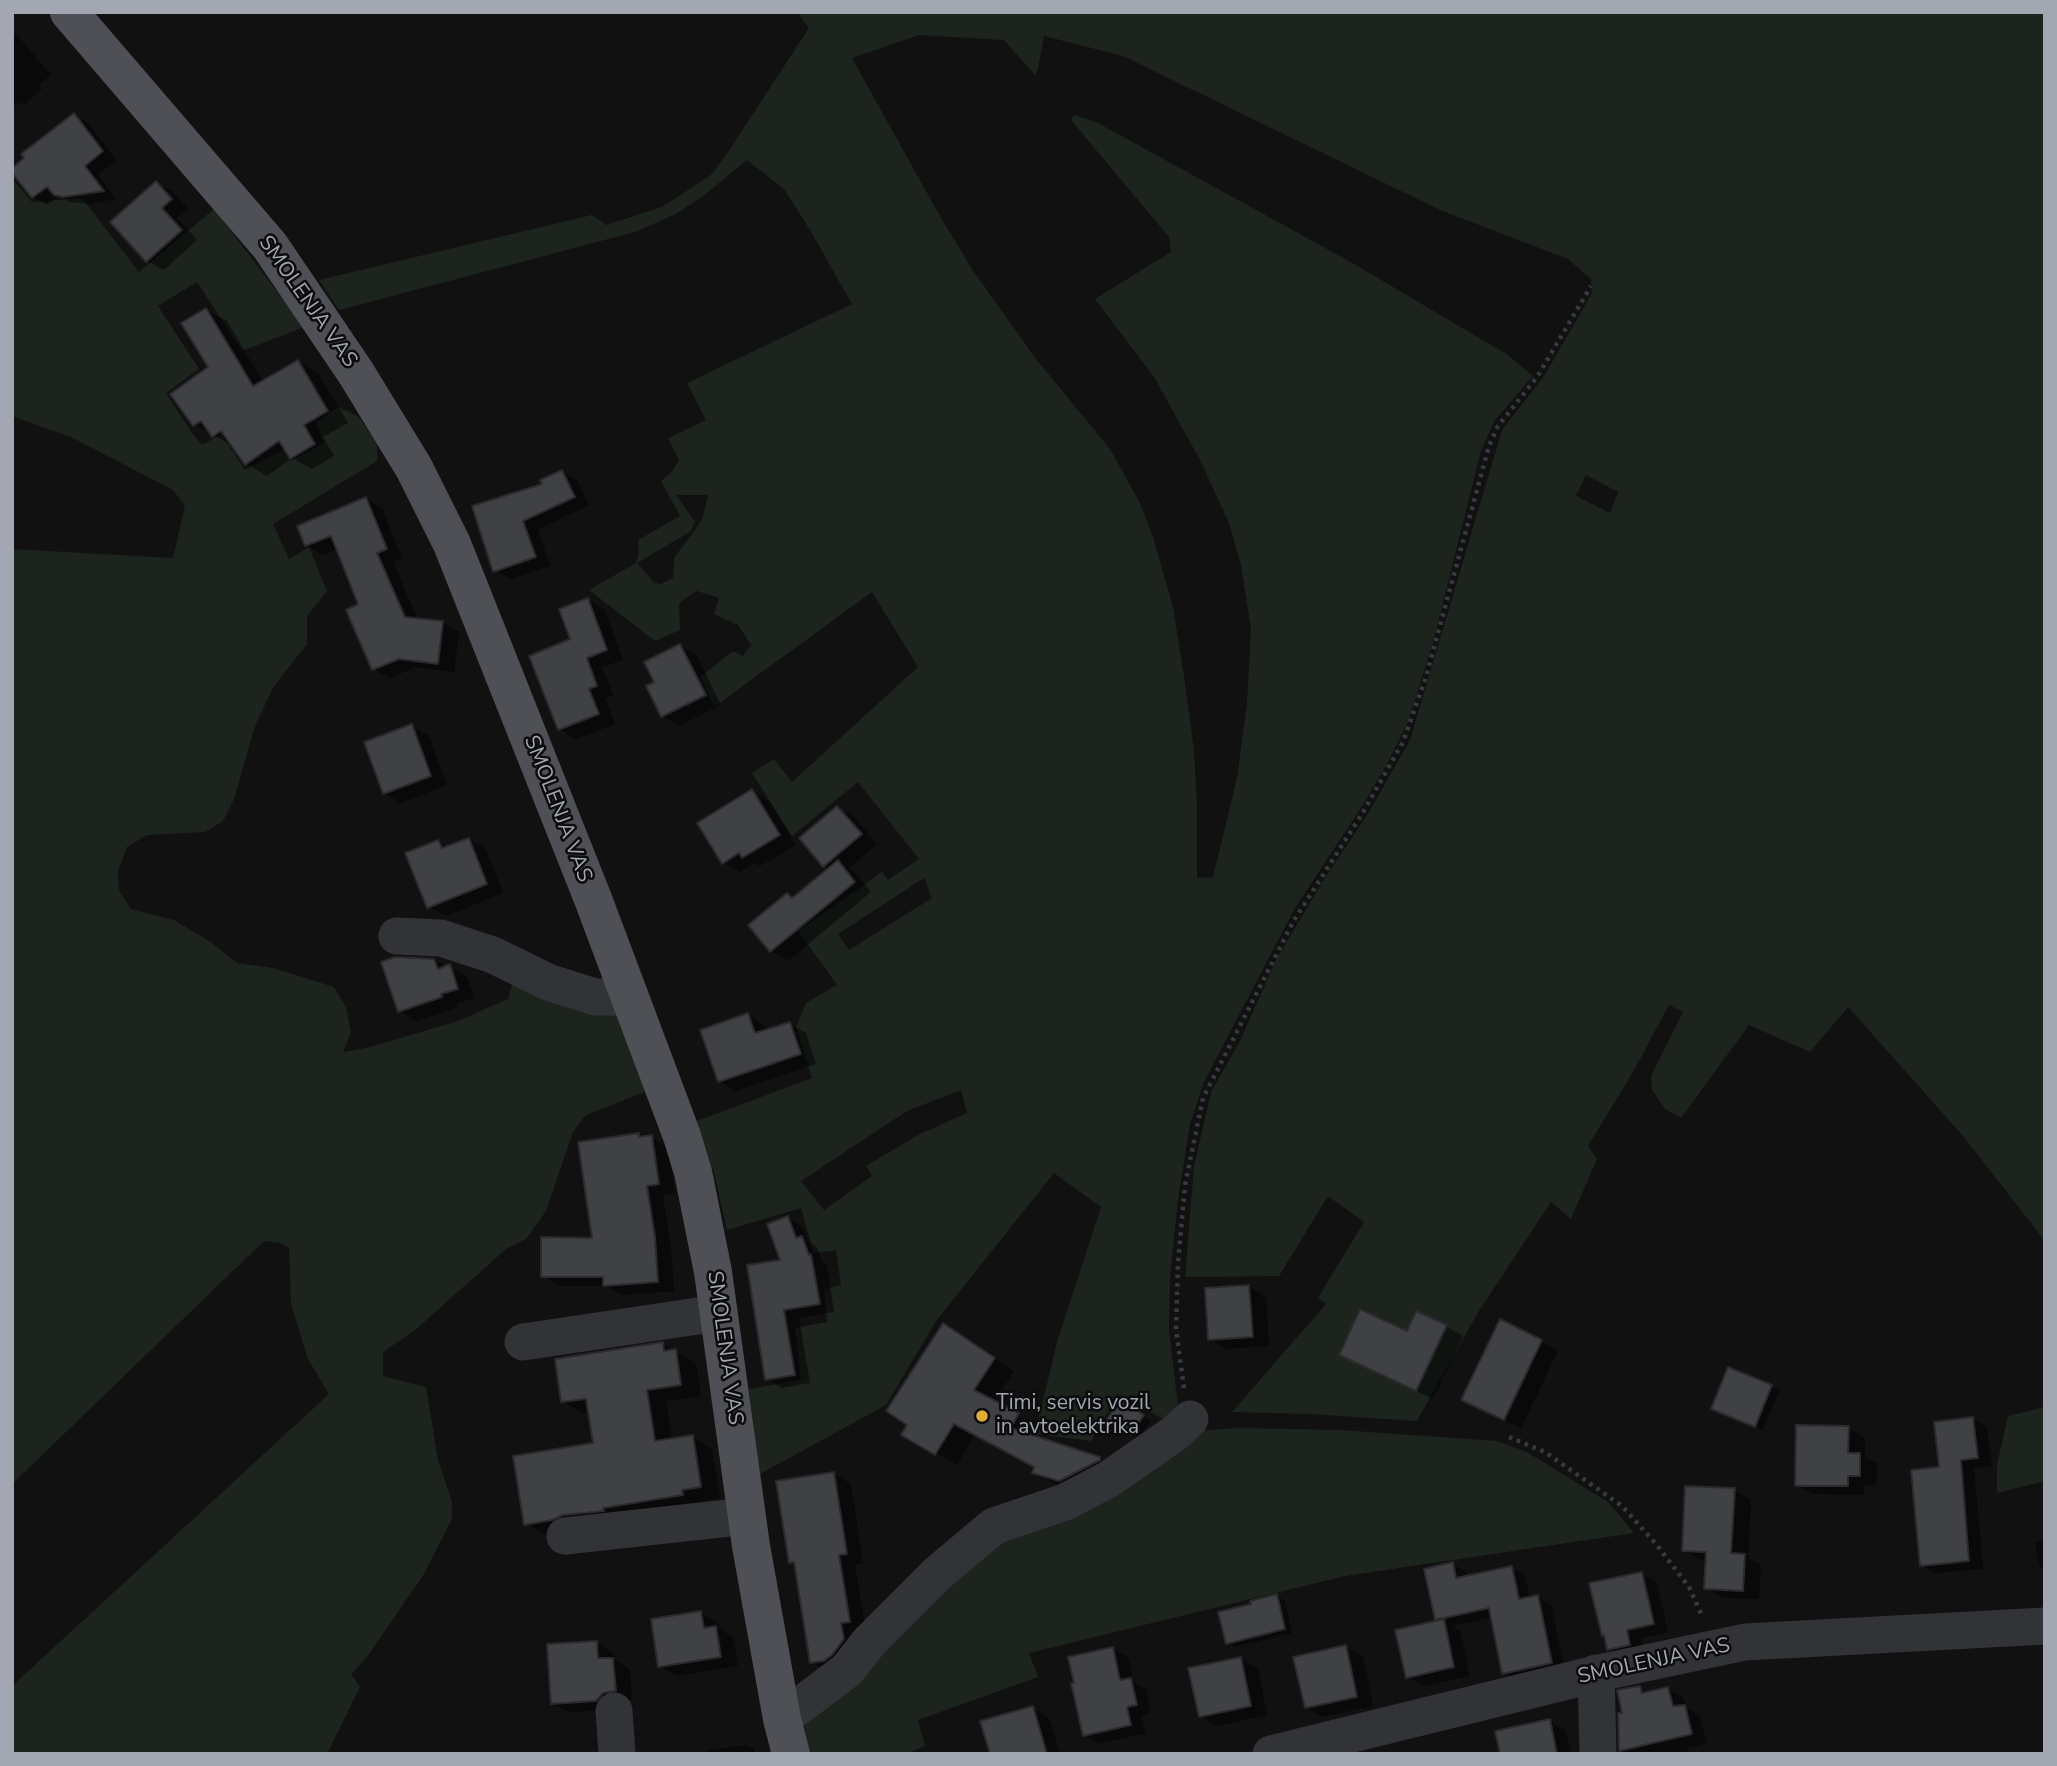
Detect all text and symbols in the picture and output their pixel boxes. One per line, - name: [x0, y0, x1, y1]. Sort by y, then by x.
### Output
- street label: SMOLENJA VAS: [252, 231, 362, 373]
- street label: SMOLENJA VAS: [517, 732, 597, 886]
- street label: SMOLENJA VAS: [701, 1269, 747, 1427]
- place label: Timi, servis vozil in avtoelektrika: [996, 1391, 1150, 1441]
- marker: Timi, servis vozil in avtoelektrika: [974, 1408, 990, 1424]
- street label: SMOLENJA VAS: [1576, 1634, 1732, 1690]

